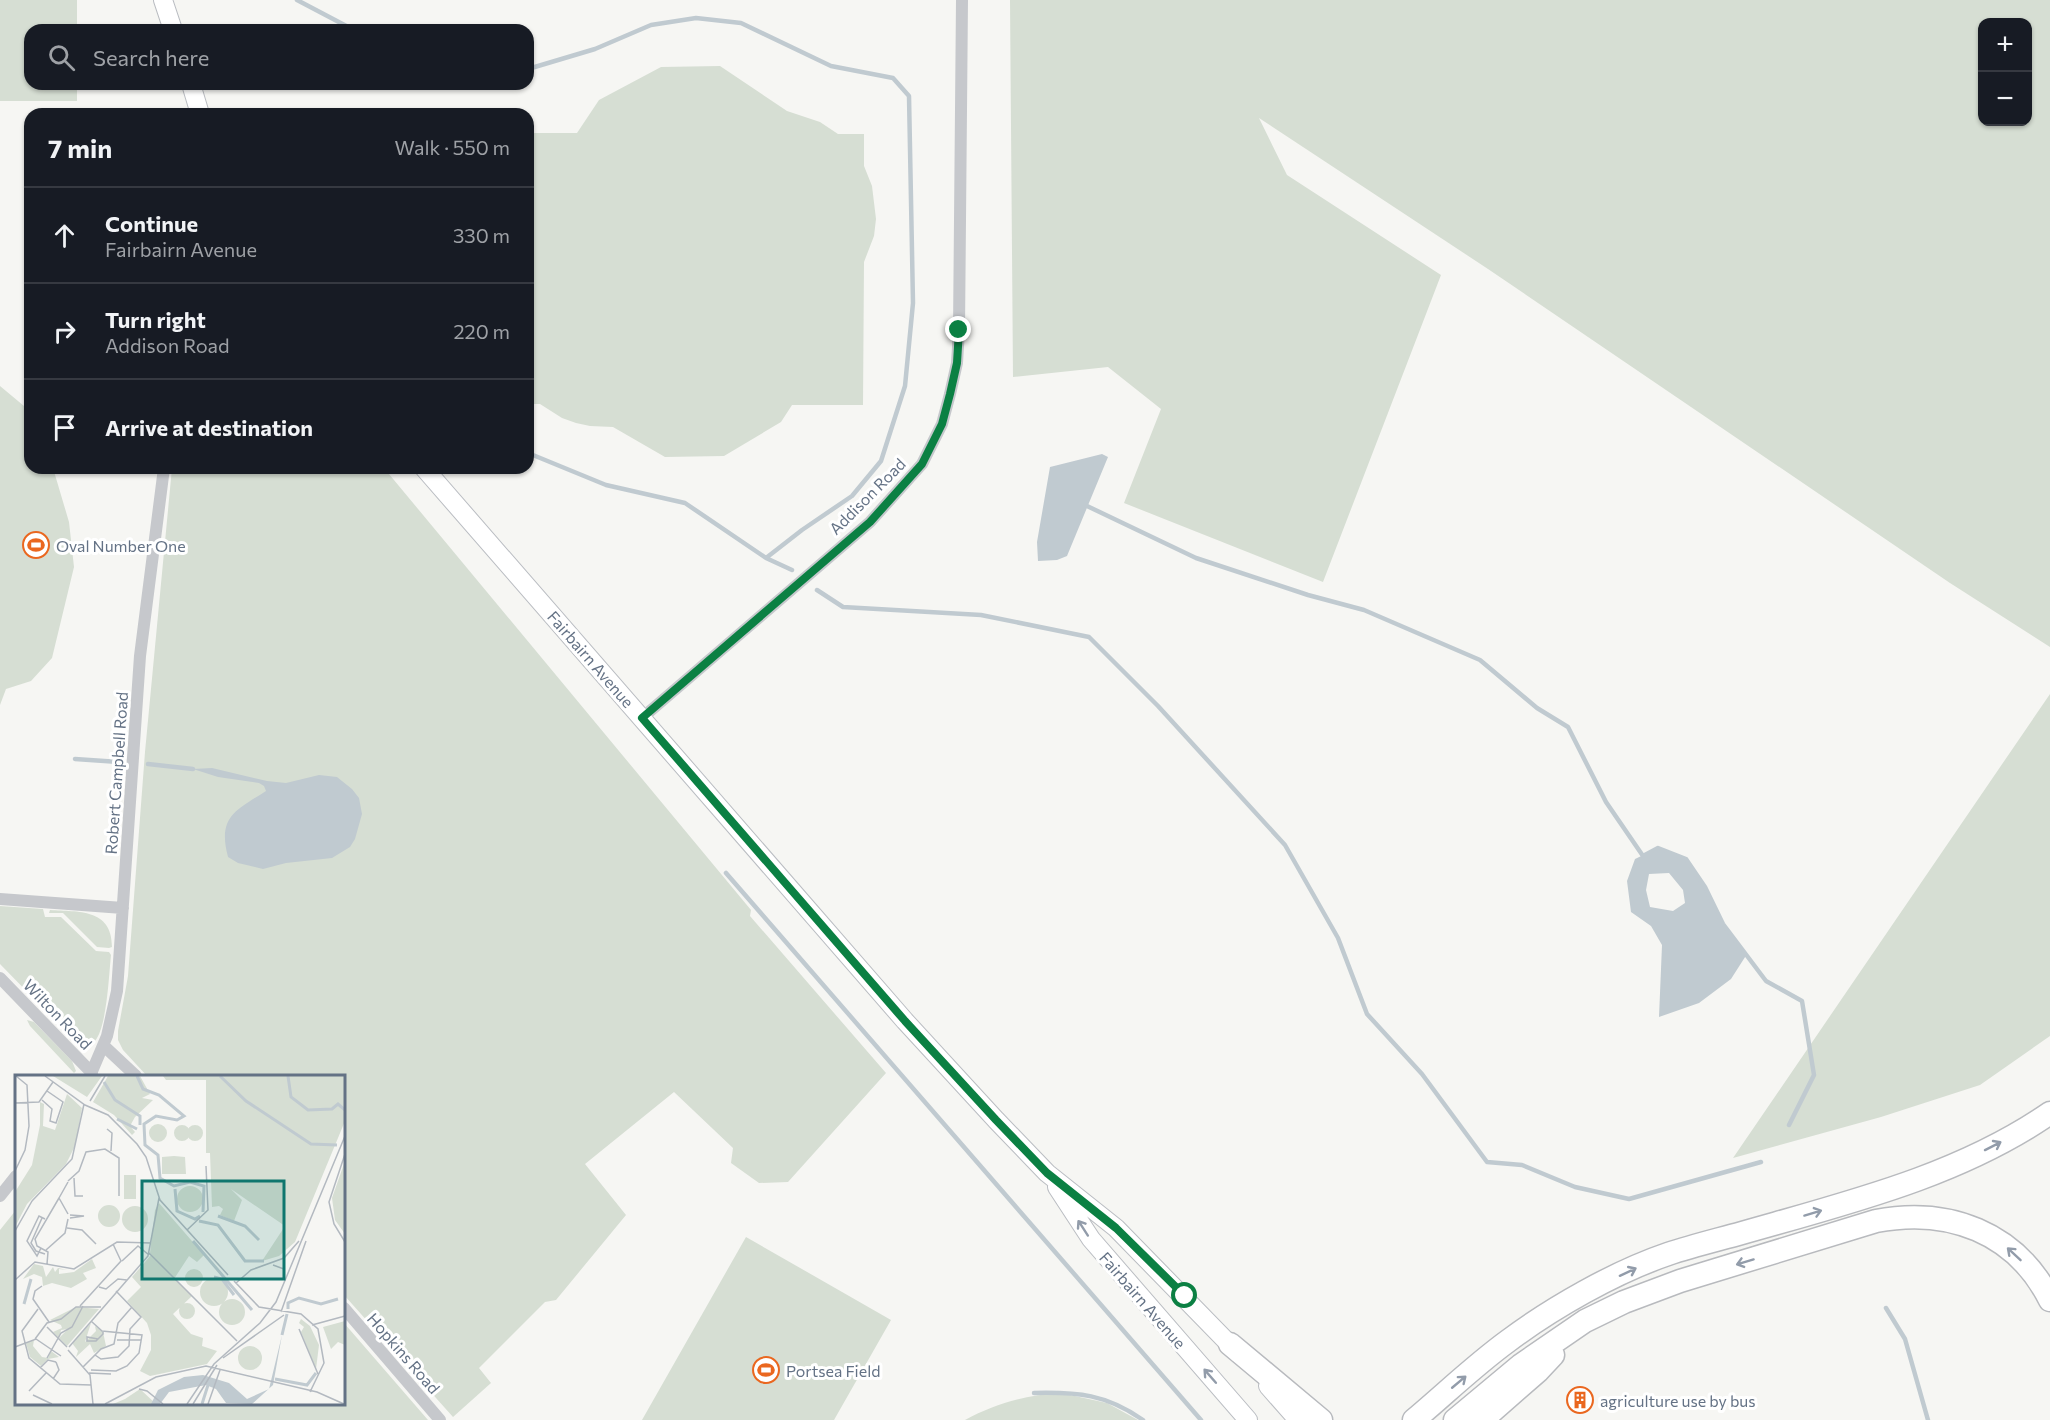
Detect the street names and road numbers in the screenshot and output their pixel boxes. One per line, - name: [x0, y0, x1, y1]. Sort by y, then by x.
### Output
- street label: Addison Road: [825, 454, 909, 538]
- street label: Fairbairn Avenue: [544, 607, 638, 711]
- street label: Robert Campbell Road: [101, 691, 131, 855]
- street label: Wilton Road: [20, 975, 96, 1053]
- street label: Fairbairn Avenue: [1096, 1248, 1190, 1352]
- street label: Hopkins Road: [364, 1309, 444, 1397]

